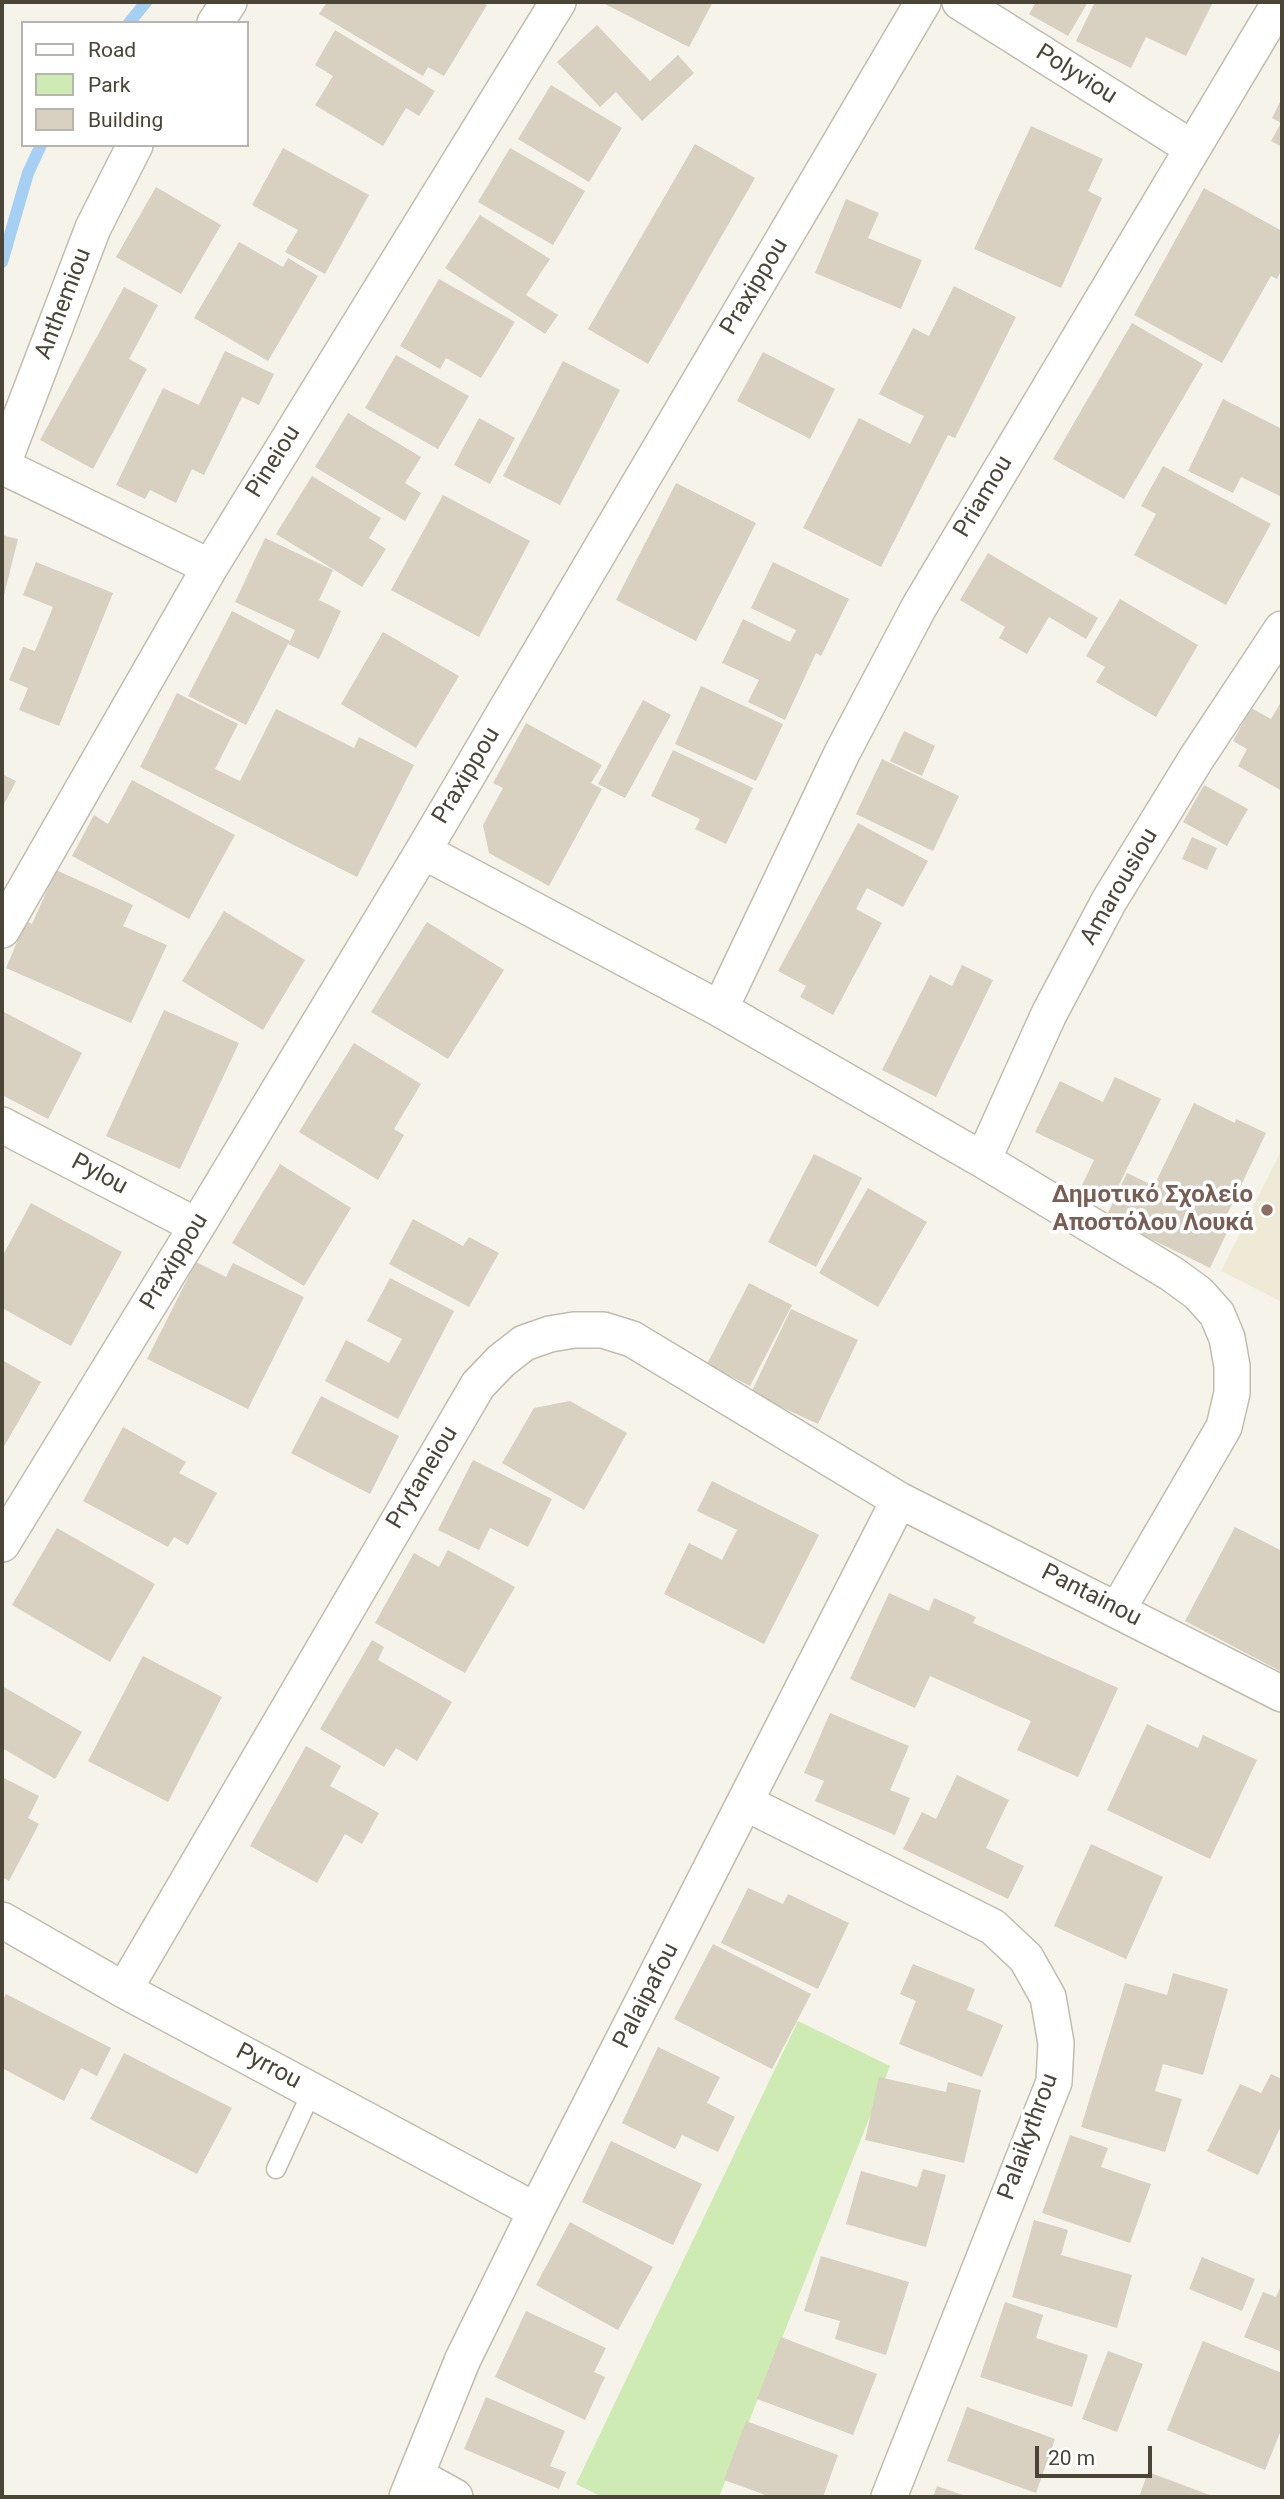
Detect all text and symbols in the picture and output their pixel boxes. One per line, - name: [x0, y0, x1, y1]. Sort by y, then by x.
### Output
- legend: [21, 21, 248, 147]
- text: Road: [88, 38, 136, 62]
- street label: Polyviou: [1030, 39, 1122, 111]
- text: Park: [88, 73, 130, 97]
- text: Building: [88, 108, 163, 132]
- street label: Praxippou: [715, 234, 795, 340]
- street label: Anthemiou: [30, 244, 98, 364]
- street label: Pineiou: [241, 421, 307, 503]
- street label: Priamou: [948, 451, 1020, 543]
- street label: Praxippou: [427, 723, 507, 829]
- street label: Amarousiou: [1075, 824, 1165, 950]
- street label: Pylou: [66, 1148, 132, 1202]
- place label: Δημοτικό Σχολείο Αποστόλου Λουκά: [1052, 1182, 1253, 1238]
- marker: Δημοτικό Σχολείο Αποστόλου Λουκά: [1259, 1202, 1275, 1218]
- street label: Praxippou: [135, 1209, 215, 1315]
- street label: Prytaneiou: [381, 1422, 465, 1534]
- street label: Pantainou: [1036, 1559, 1146, 1633]
- street label: Palaipafou: [608, 1938, 686, 2054]
- street label: Pyrrou: [231, 2038, 305, 2096]
- street label: Palaikythrou: [993, 2070, 1065, 2204]
- scale bar: [1039, 2432, 1156, 2476]
- text: 20 m: [1048, 2446, 1095, 2470]

